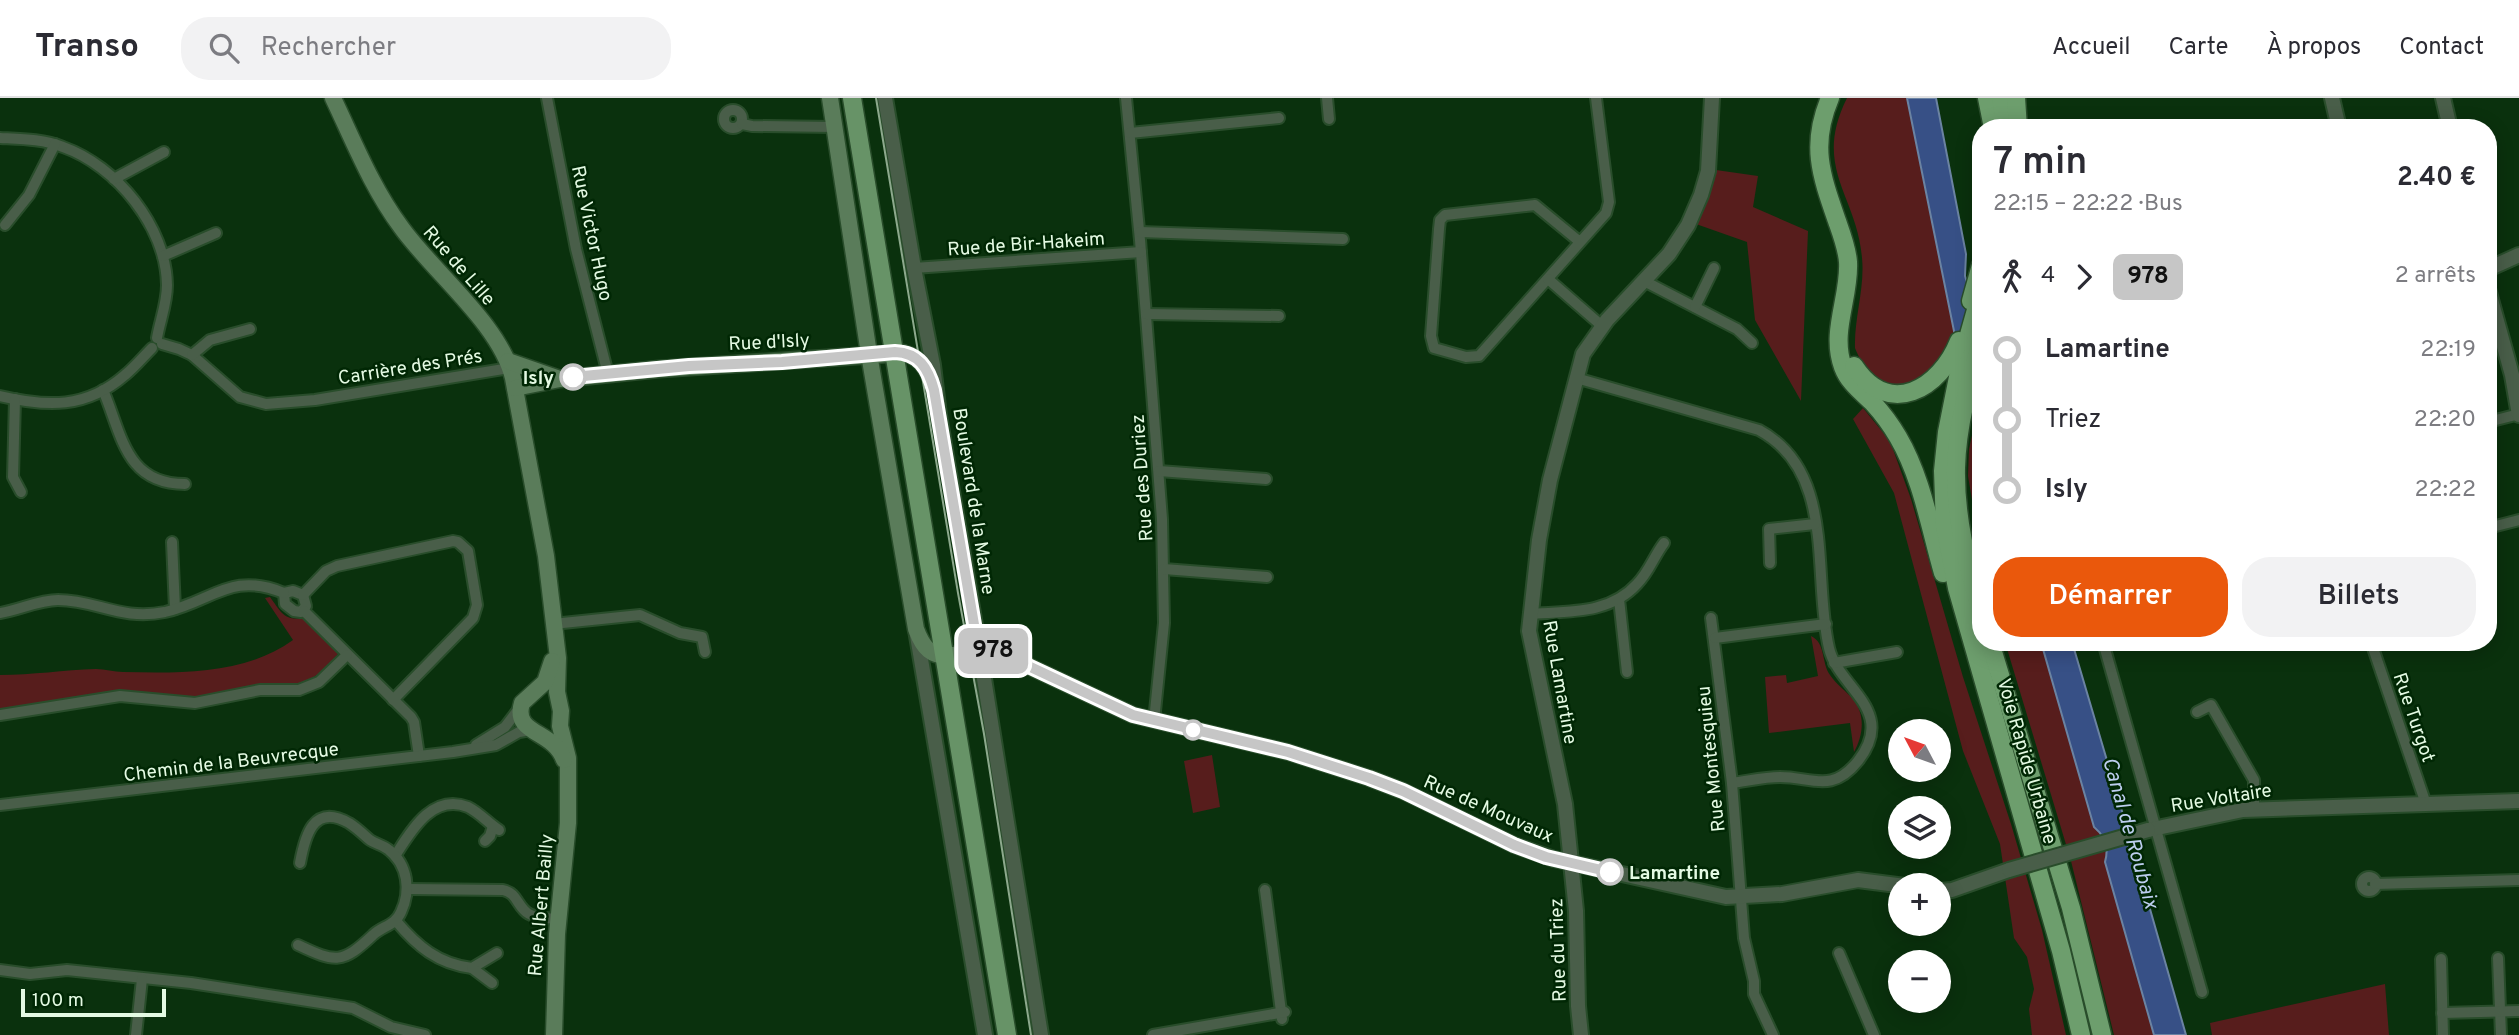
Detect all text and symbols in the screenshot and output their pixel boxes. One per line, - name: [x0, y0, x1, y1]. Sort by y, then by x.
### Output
- search box: [181, 17, 671, 80]
- text: Transo: [35, 27, 139, 69]
- icon: search: [205, 29, 243, 67]
- text: Rechercher: [261, 32, 396, 65]
- text: Accueil: [2052, 33, 2131, 63]
- text: Carte: [2169, 33, 2228, 63]
- text: À propos: [2266, 33, 2361, 63]
- text: Contact: [2399, 33, 2484, 63]
- text: 7 min: [1993, 139, 2087, 188]
- text: 2.40 €: [2397, 162, 2476, 195]
- street label: Rue Victor Hugo: [565, 163, 617, 303]
- text: 22:15 – 22:22 · Bus: [1993, 190, 2183, 219]
- street label: Rue de Lille: [417, 221, 500, 311]
- street label: Rue de Bir-Hakeim: [946, 228, 1106, 262]
- icon: walk: [1993, 258, 2031, 296]
- icon: forward: [2065, 258, 2103, 296]
- text: 4: [2041, 262, 2055, 291]
- text: 978: [2127, 262, 2169, 292]
- text: 2 arrêts: [2395, 262, 2476, 291]
- street label: Rue d'Isly: [728, 329, 810, 357]
- text: Lamartine: [2045, 334, 2170, 367]
- text: 22:19: [2420, 336, 2476, 365]
- street label: Carrière des Prés: [336, 345, 484, 391]
- marker: Isly: [560, 364, 586, 390]
- place label: Isly: [523, 367, 554, 391]
- text: Triez: [2045, 404, 2101, 437]
- street label: Boulevard de la Marne: [946, 406, 1000, 596]
- text: 22:20: [2414, 406, 2476, 435]
- street label: Rue des Duriez: [1127, 414, 1159, 542]
- text: Isly: [2045, 474, 2088, 507]
- text: 22:22: [2415, 476, 2476, 505]
- button: Démarrer: [1993, 557, 2228, 637]
- button: Billets: [2242, 557, 2476, 637]
- street label: Rue Lamartine: [1536, 618, 1582, 746]
- line badge: 978: [953, 628, 1033, 674]
- text: 978: [972, 636, 1014, 666]
- street label: Rue Turgot: [2387, 670, 2440, 766]
- street label: Voie Rapide Urbaine: [1991, 676, 2061, 847]
- street label: Rue Montesquieu: [1692, 685, 1732, 833]
- north arrow: [1888, 719, 1951, 782]
- map controls: [1888, 719, 1951, 1013]
- unlabelled marker: [1183, 720, 1203, 740]
- street label: Chemin de la Beuvrecque: [122, 738, 340, 788]
- water label: Canal de Roubaix: [2095, 754, 2165, 914]
- street label: Rue de Mouvaux: [1419, 770, 1557, 849]
- street label: Rue Voltaire: [2169, 779, 2274, 819]
- button: layers: [1888, 796, 1951, 859]
- street label: Rue Albert Bailly: [524, 833, 560, 977]
- marker: Lamartine: [1597, 859, 1623, 885]
- place label: Lamartine: [1629, 862, 1720, 886]
- button: +: [1888, 873, 1951, 936]
- street label: Rue du Triez: [1545, 898, 1573, 1002]
- button: −: [1888, 950, 1951, 1013]
- scale bar: [21, 986, 166, 1018]
- text: 100 m: [32, 989, 84, 1013]

